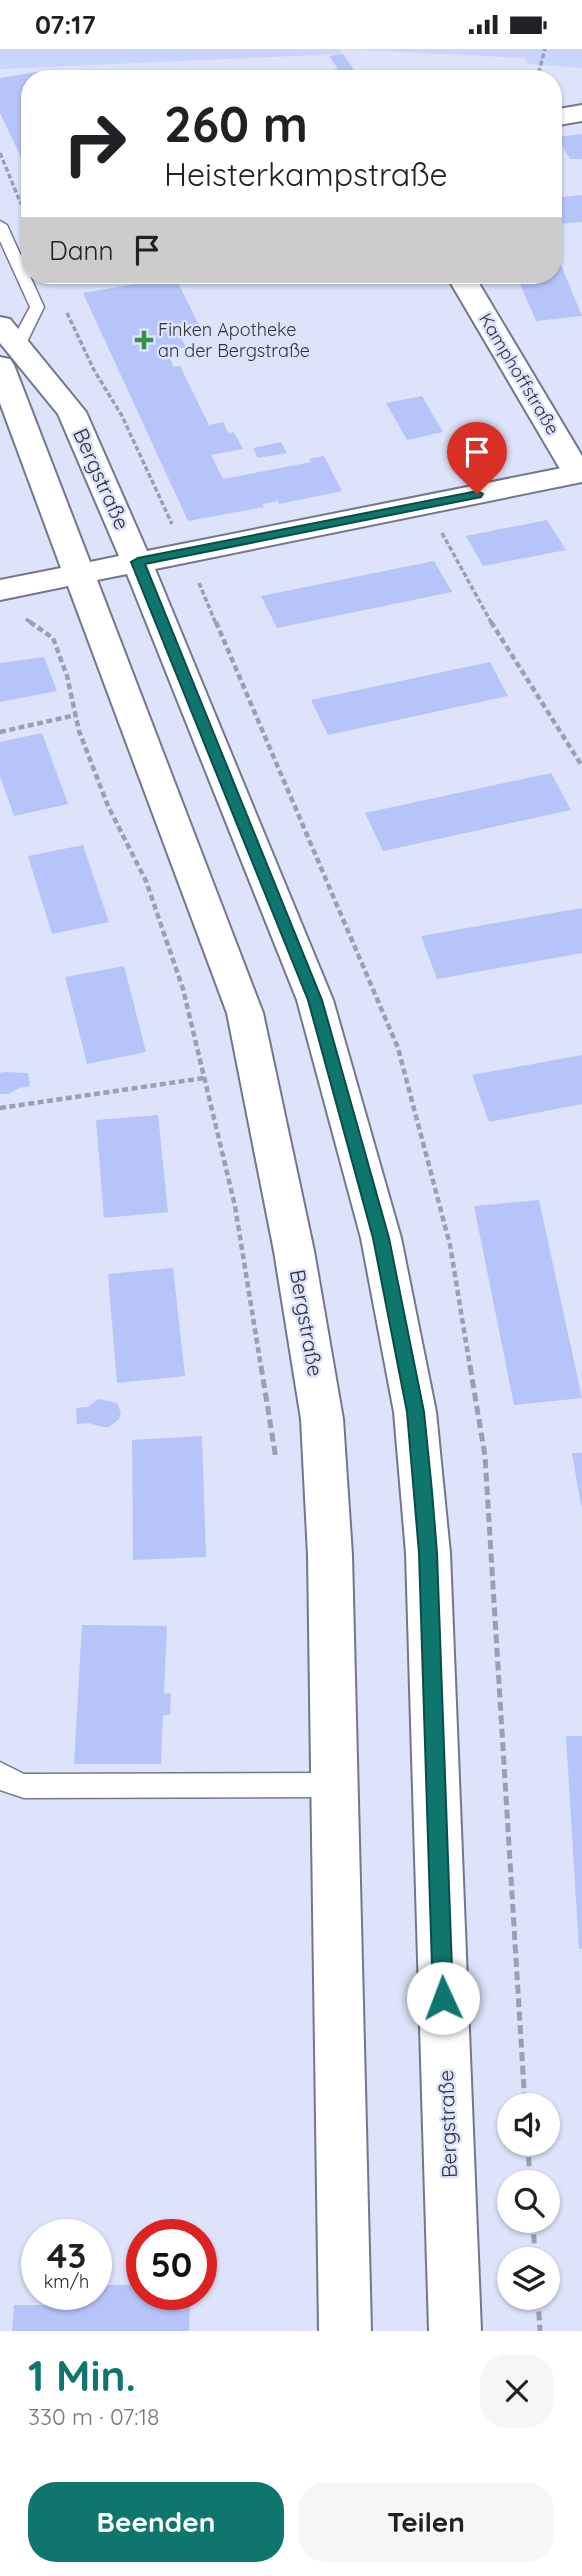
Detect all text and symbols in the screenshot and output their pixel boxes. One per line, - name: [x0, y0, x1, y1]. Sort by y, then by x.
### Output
- text: 07:17: [35, 8, 96, 41]
- text: 260 m: [164, 93, 308, 154]
- icon: right: [49, 98, 140, 189]
- text: Heisterkampstraße: [164, 154, 448, 194]
- icon: arrive: [128, 231, 166, 269]
- text: Dann: [49, 234, 114, 267]
- street label: Kamphoffstraße: [474, 309, 565, 439]
- place label: Finken Apotheke an der Bergstraße: [158, 318, 310, 362]
- marker: Finken Apotheke an der Bergstraße: [136, 332, 152, 348]
- pin: [447, 422, 507, 494]
- street label: Bergstraße: [68, 424, 136, 533]
- icon: arrive: [458, 433, 496, 471]
- street label: Bergstraße: [285, 1267, 329, 1378]
- position arrow: [406, 1961, 480, 2035]
- street label: Bergstraße: [432, 2069, 462, 2179]
- map controls: [497, 2093, 560, 2310]
- button: sound: [497, 2093, 560, 2156]
- button: search: [497, 2170, 560, 2233]
- speed limit sign: 50: [126, 2219, 217, 2310]
- text: 43: [47, 2233, 86, 2277]
- button: layers: [497, 2247, 560, 2310]
- text: km/h: [44, 2270, 89, 2293]
- text: 1 Min.: [28, 2349, 136, 2402]
- button: close: [480, 2354, 554, 2428]
- text: 330 m · 07:18: [28, 2402, 160, 2431]
- button: Beenden: [28, 2482, 284, 2562]
- button: Teilen: [298, 2482, 554, 2562]

